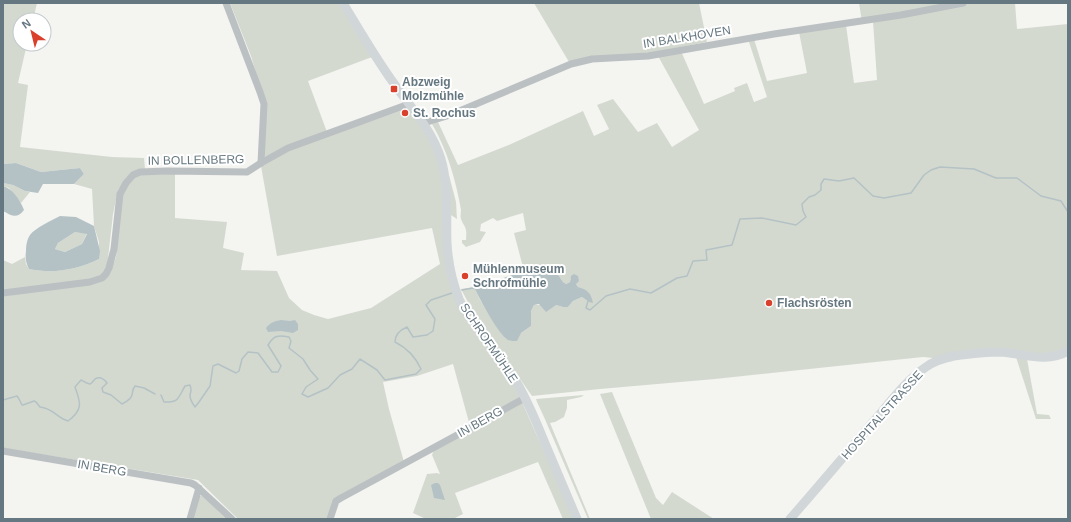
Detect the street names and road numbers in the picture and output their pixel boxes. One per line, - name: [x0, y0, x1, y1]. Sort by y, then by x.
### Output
- street label: IN BALKHOVEN: [642, 23, 732, 51]
- street label: IN BOLLENBERG: [148, 152, 244, 168]
- street label: SCHROFMÜHLE: [457, 301, 521, 385]
- street label: HOSPITALSTRASSE: [838, 368, 926, 462]
- street label: IN BERG: [455, 404, 505, 440]
- street label: IN BERG: [76, 457, 128, 479]

